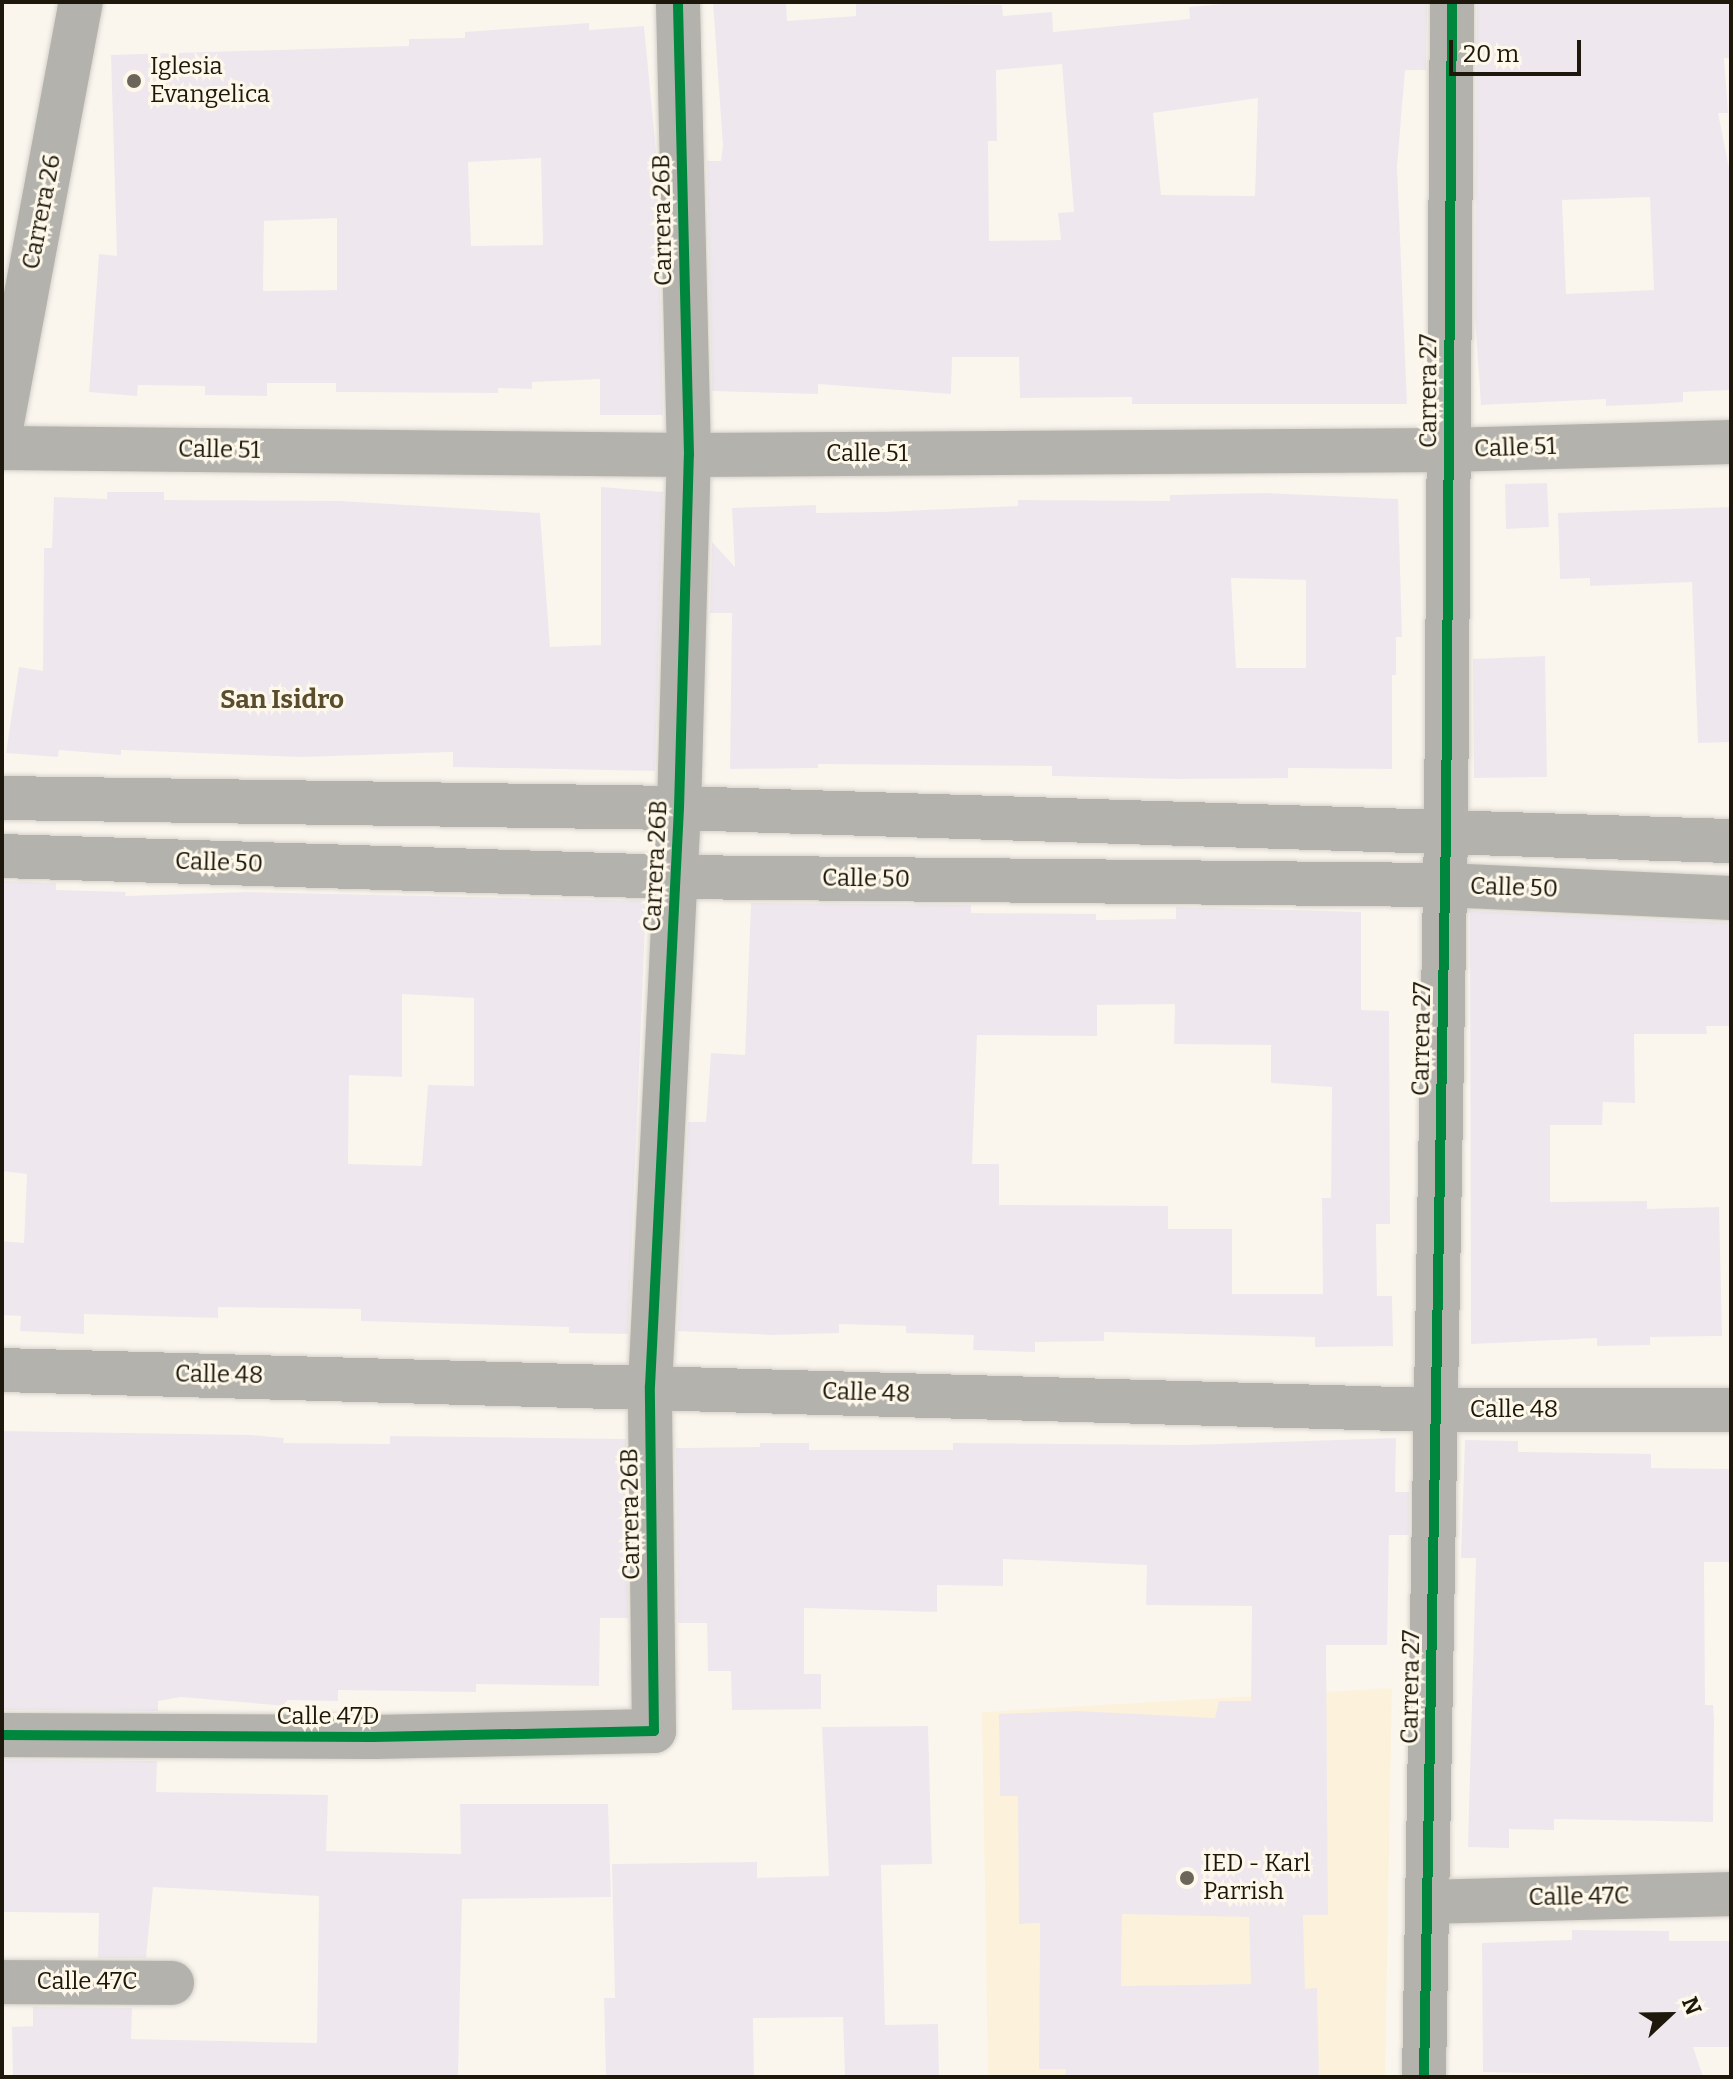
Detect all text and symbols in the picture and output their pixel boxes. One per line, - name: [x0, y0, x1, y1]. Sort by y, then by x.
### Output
- scale bar: [1453, 24, 1585, 74]
- text: 20 m: [1463, 40, 1519, 68]
- place label: Iglesia Evangelica: [150, 53, 270, 109]
- marker: Iglesia Evangelica: [125, 72, 143, 90]
- street label: Carrera 26: [17, 152, 67, 272]
- street label: Carrera 26B: [647, 154, 679, 286]
- street label: Carrera 27: [1415, 334, 1443, 448]
- street label: Calle 51: [1473, 432, 1557, 464]
- street label: Calle 51: [178, 435, 260, 465]
- street label: Calle 51: [826, 440, 908, 468]
- district label: San Isidro: [220, 684, 344, 716]
- street label: Carrera 26B: [638, 799, 674, 933]
- street label: Calle 50: [174, 847, 264, 879]
- street label: Calle 50: [822, 864, 910, 894]
- street label: Calle 50: [1469, 872, 1559, 904]
- street label: Carrera 27: [1407, 982, 1437, 1096]
- street label: Calle 48: [175, 1360, 263, 1390]
- street label: Calle 48: [821, 1377, 911, 1409]
- street label: Calle 48: [1470, 1396, 1558, 1424]
- street label: Carrera 26B: [615, 1448, 647, 1580]
- street label: Carrera 27: [1396, 1630, 1426, 1744]
- street label: Calle 47D: [277, 1703, 379, 1731]
- place label: IED - Karl Parrish: [1203, 1850, 1310, 1906]
- marker: IED - Karl Parrish: [1178, 1869, 1196, 1887]
- street label: Calle 47C: [1528, 1882, 1630, 1912]
- street label: Calle 47C: [36, 1968, 138, 1996]
- north arrow: [1629, 1975, 1709, 2055]
- text: N: [1676, 1993, 1707, 2019]

